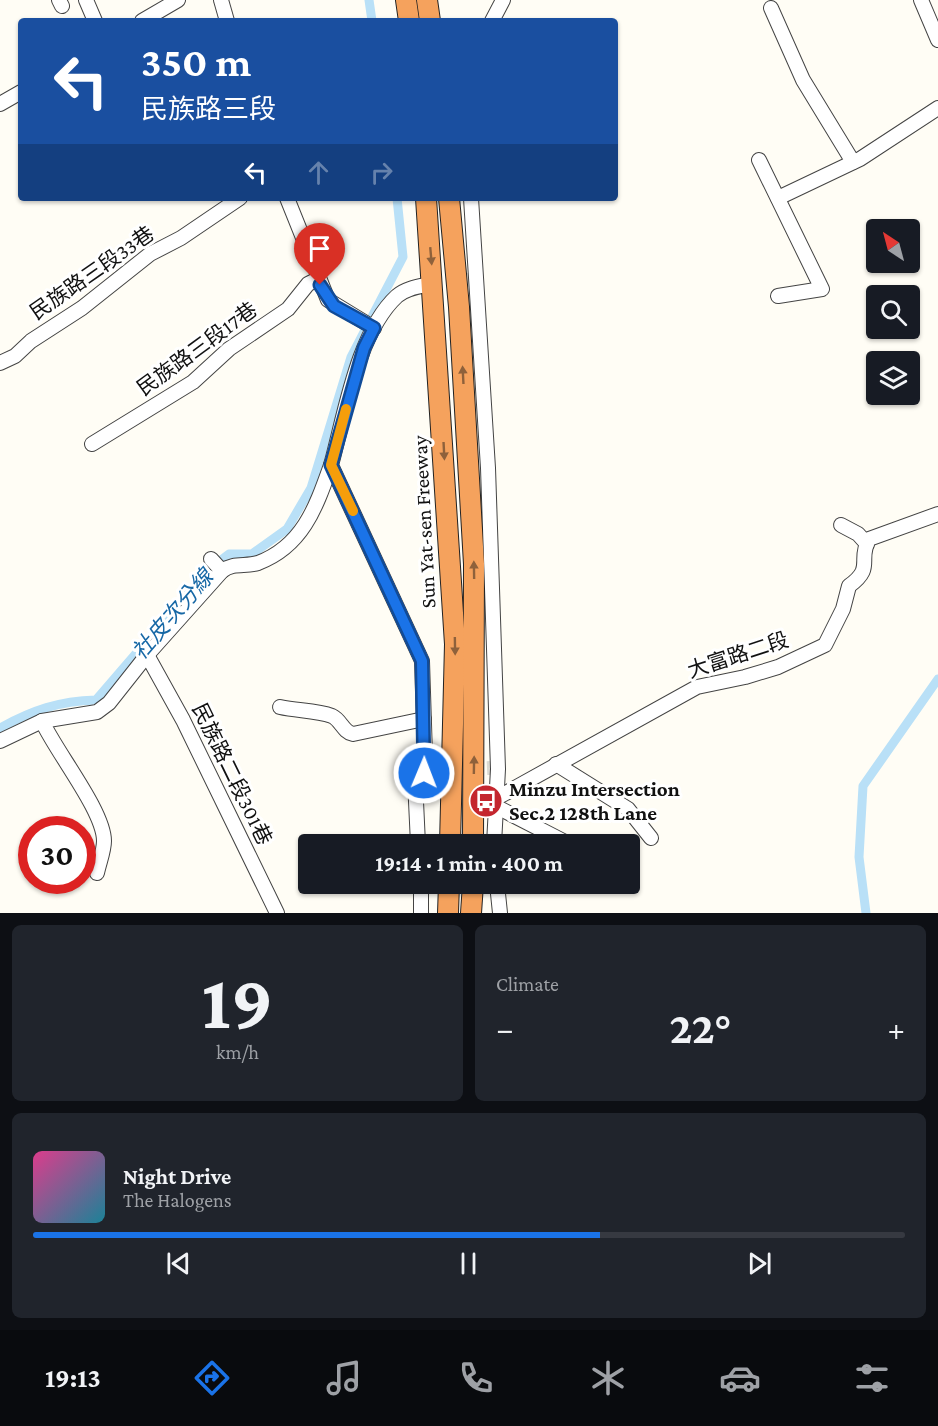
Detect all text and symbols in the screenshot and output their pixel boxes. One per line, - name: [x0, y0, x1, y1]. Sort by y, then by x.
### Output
- text: 350 m: [141, 38, 251, 85]
- icon: left: [42, 42, 120, 120]
- text: 民族路三段: [141, 94, 276, 124]
- icon: left: [239, 156, 272, 189]
- icon: ahead: [302, 156, 335, 189]
- icon: right: [365, 156, 398, 189]
- north arrow: [866, 219, 920, 273]
- map controls: [866, 219, 920, 405]
- street label: 民族路三段33巷: [25, 221, 159, 325]
- pin: [294, 223, 345, 285]
- icon: arrive: [303, 232, 336, 265]
- one-way arrow: [426, 247, 436, 266]
- button: search: [866, 285, 920, 339]
- street label: 民族路三段17巷: [132, 297, 262, 401]
- button: layers: [866, 351, 920, 405]
- one-way arrow: [458, 366, 468, 385]
- street label: Sun Yat-sen Freeway: [407, 435, 441, 609]
- one-way arrow: [439, 441, 448, 460]
- one-way arrow: [469, 561, 479, 580]
- water label: 社皮次分線: [127, 562, 220, 664]
- street label: 大富路二段: [684, 627, 792, 683]
- one-way arrow: [450, 636, 459, 655]
- street label: 民族路二段301巷: [187, 699, 277, 849]
- position arrow: [392, 741, 456, 805]
- one-way arrow: [469, 756, 479, 775]
- place label: Minzu Intersection Sec.2 128th Lane: [509, 777, 680, 825]
- bus stop icon: Minzu Intersection Sec.2 128th Lane: [468, 783, 504, 819]
- speed limit sign: 30: [18, 816, 96, 894]
- text: 19:14 · 1 min · 400 m: [375, 851, 563, 876]
- text: 19: [202, 958, 273, 1045]
- text: Climate: [496, 973, 559, 995]
- text: 22°: [670, 1003, 731, 1053]
- text: −: [496, 1010, 513, 1047]
- text: +: [888, 1010, 905, 1047]
- text: km/h: [216, 1041, 259, 1063]
- text: Night Drive: [123, 1164, 231, 1189]
- text: The Halogens: [123, 1189, 232, 1211]
- icon: previous: [162, 1247, 195, 1280]
- icon: pause: [452, 1247, 485, 1280]
- icon: next: [743, 1247, 776, 1280]
- icon: directions: [191, 1357, 233, 1399]
- icon: music: [323, 1357, 365, 1399]
- icon: phone: [455, 1357, 497, 1399]
- icon: climate: [587, 1357, 629, 1399]
- icon: car: [719, 1357, 761, 1399]
- icon: filters: [851, 1357, 893, 1399]
- text: 19:13: [45, 1363, 101, 1393]

